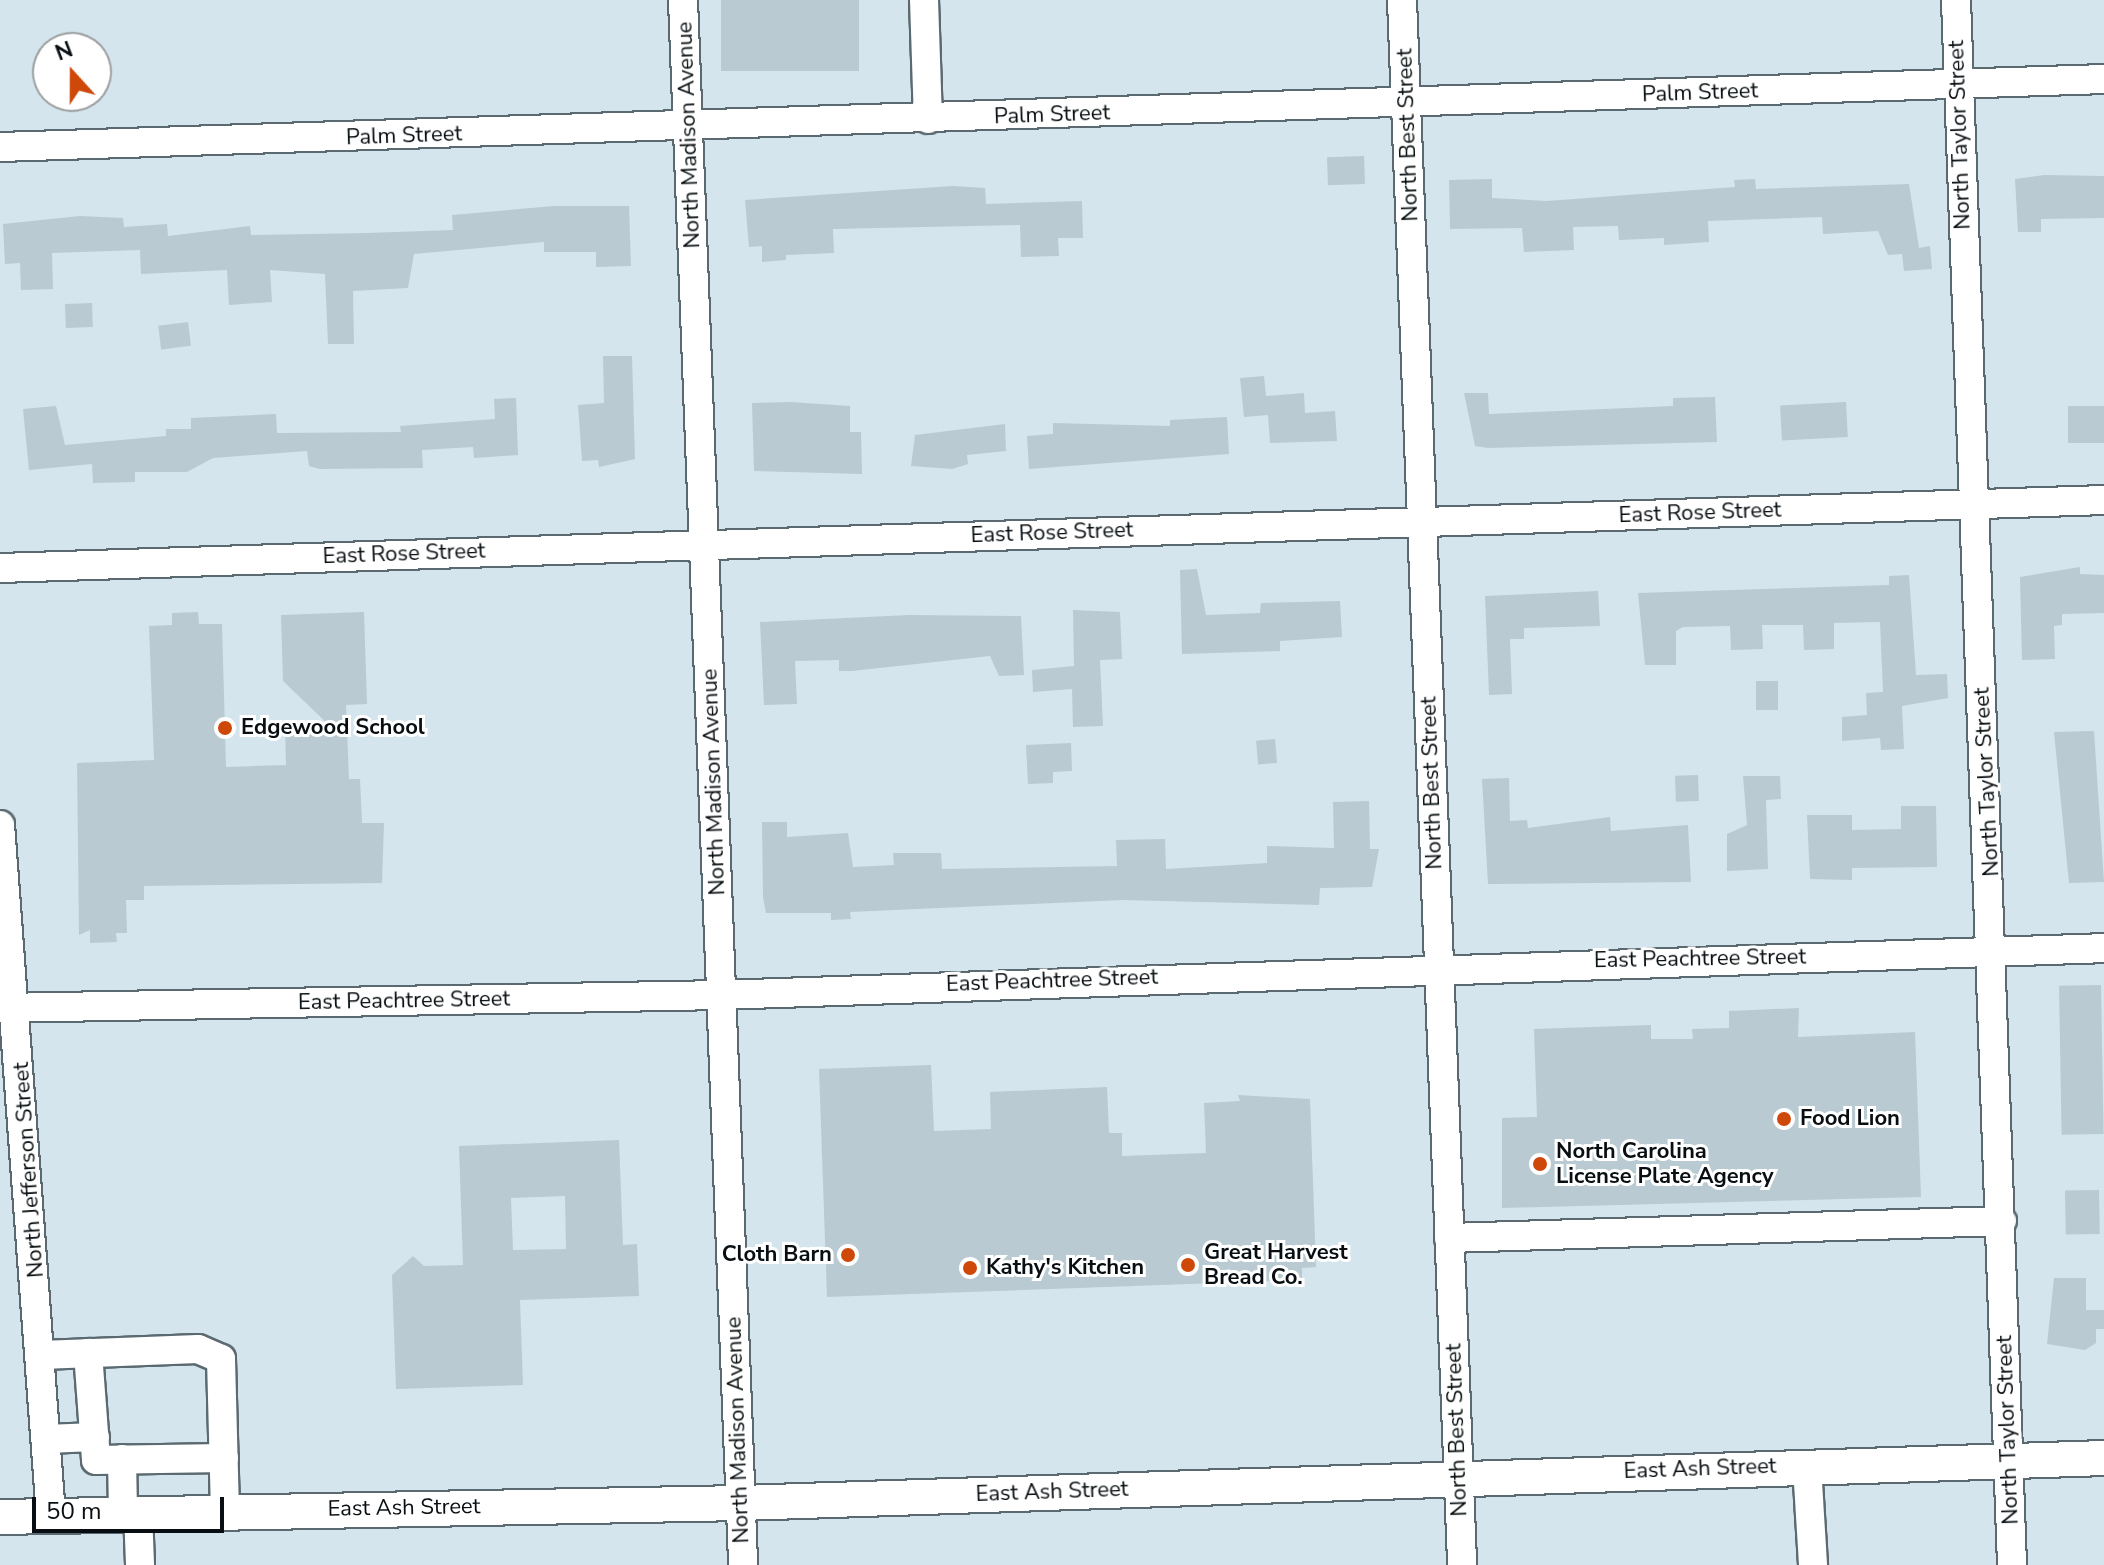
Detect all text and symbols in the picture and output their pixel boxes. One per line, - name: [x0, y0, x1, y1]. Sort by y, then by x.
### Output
- street label: North Madison Avenue: [672, 21, 706, 249]
- north arrow: [32, 32, 112, 112]
- text: N: [51, 35, 77, 68]
- street label: North Taylor Street: [1944, 40, 1976, 230]
- street label: North Best Street: [1392, 48, 1424, 222]
- street label: Palm Street: [1642, 78, 1758, 108]
- street label: Palm Street: [994, 100, 1110, 130]
- street label: Palm Street: [346, 121, 462, 151]
- street label: East Rose Street: [1618, 497, 1782, 529]
- street label: East Rose Street: [970, 517, 1134, 549]
- street label: East Rose Street: [322, 538, 486, 570]
- street label: North Madison Avenue: [697, 668, 731, 896]
- street label: North Taylor Street: [1969, 687, 2005, 877]
- street label: North Best Street: [1416, 696, 1448, 870]
- place label: Edgewood School: [241, 715, 425, 741]
- marker: Edgewood School: [216, 719, 234, 737]
- street label: East Peachtree Street: [1594, 944, 1806, 974]
- street label: East Peachtree Street: [946, 964, 1158, 998]
- street label: East Peachtree Street: [298, 986, 510, 1016]
- street label: North Jefferson Street: [8, 1061, 50, 1279]
- place label: Food Lion: [1800, 1106, 1900, 1132]
- marker: Food Lion: [1775, 1110, 1793, 1128]
- place label: North Carolina License Plate Agency: [1556, 1138, 1774, 1190]
- marker: North Carolina License Plate Agency: [1531, 1155, 1549, 1173]
- place label: Great Harvest Bread Co.: [1204, 1239, 1348, 1290]
- place label: Cloth Barn: [722, 1242, 832, 1268]
- marker: Cloth Barn: [839, 1246, 857, 1264]
- place label: Kathy's Kitchen: [986, 1255, 1144, 1281]
- marker: Great Harvest Bread Co.: [1179, 1256, 1197, 1274]
- marker: Kathy's Kitchen: [961, 1259, 979, 1277]
- street label: North Madison Avenue: [721, 1316, 755, 1544]
- street label: North Taylor Street: [1992, 1335, 2024, 1525]
- street label: North Best Street: [1441, 1343, 1473, 1517]
- street label: East Ash Street: [1623, 1453, 1777, 1485]
- street label: East Ash Street: [975, 1476, 1129, 1508]
- scale bar: [36, 1481, 228, 1531]
- street label: East Ash Street: [327, 1493, 481, 1523]
- text: 50 m: [46, 1495, 102, 1527]

